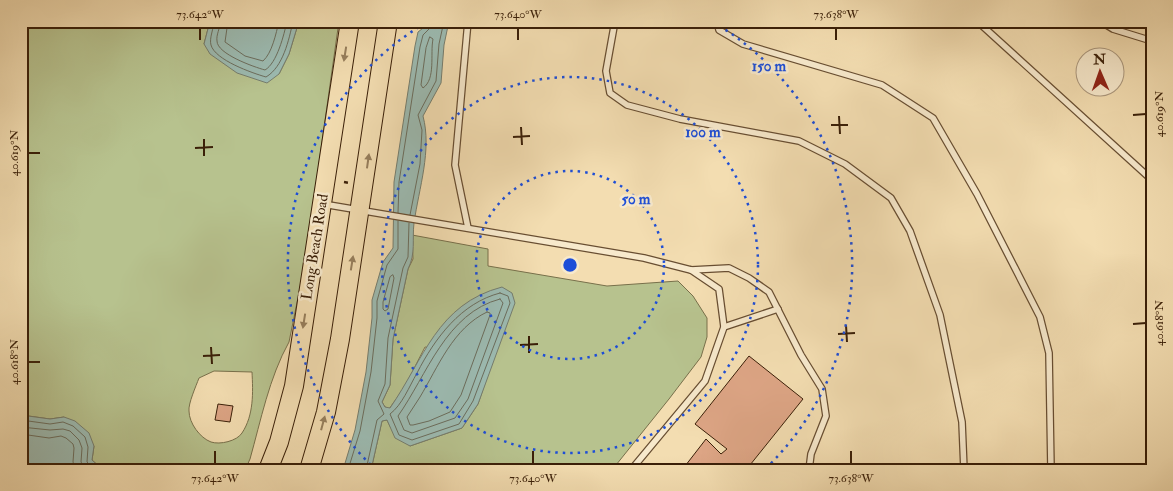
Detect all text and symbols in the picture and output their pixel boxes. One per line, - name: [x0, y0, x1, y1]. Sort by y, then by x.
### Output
- text: 73.642°W: [176, 7, 225, 22]
- text: 73.640°W: [494, 7, 543, 22]
- text: 73.638°W: [813, 7, 859, 22]
- one-way arrow: [340, 47, 348, 63]
- north arrow: [1076, 48, 1126, 98]
- text: N: [1092, 51, 1107, 68]
- text: 150 m: [752, 57, 786, 76]
- text: 40.619°N: [1152, 91, 1167, 137]
- text: 100 m: [685, 123, 721, 142]
- text: 40.619°N: [7, 130, 22, 176]
- one-way arrow: [364, 152, 372, 168]
- text: 50 m: [622, 190, 651, 209]
- street label: Long Beach Road: [297, 192, 333, 301]
- one-way arrow: [348, 255, 356, 271]
- centre of rings: [561, 256, 579, 274]
- text: 40.618°N: [1152, 300, 1167, 346]
- one-way arrow: [299, 313, 307, 329]
- text: 40.618°N: [7, 339, 22, 385]
- one-way arrow: [319, 415, 327, 430]
- text: 73.642°W: [191, 471, 240, 486]
- text: 73.640°W: [509, 471, 558, 486]
- text: 73.638°W: [828, 471, 874, 486]

